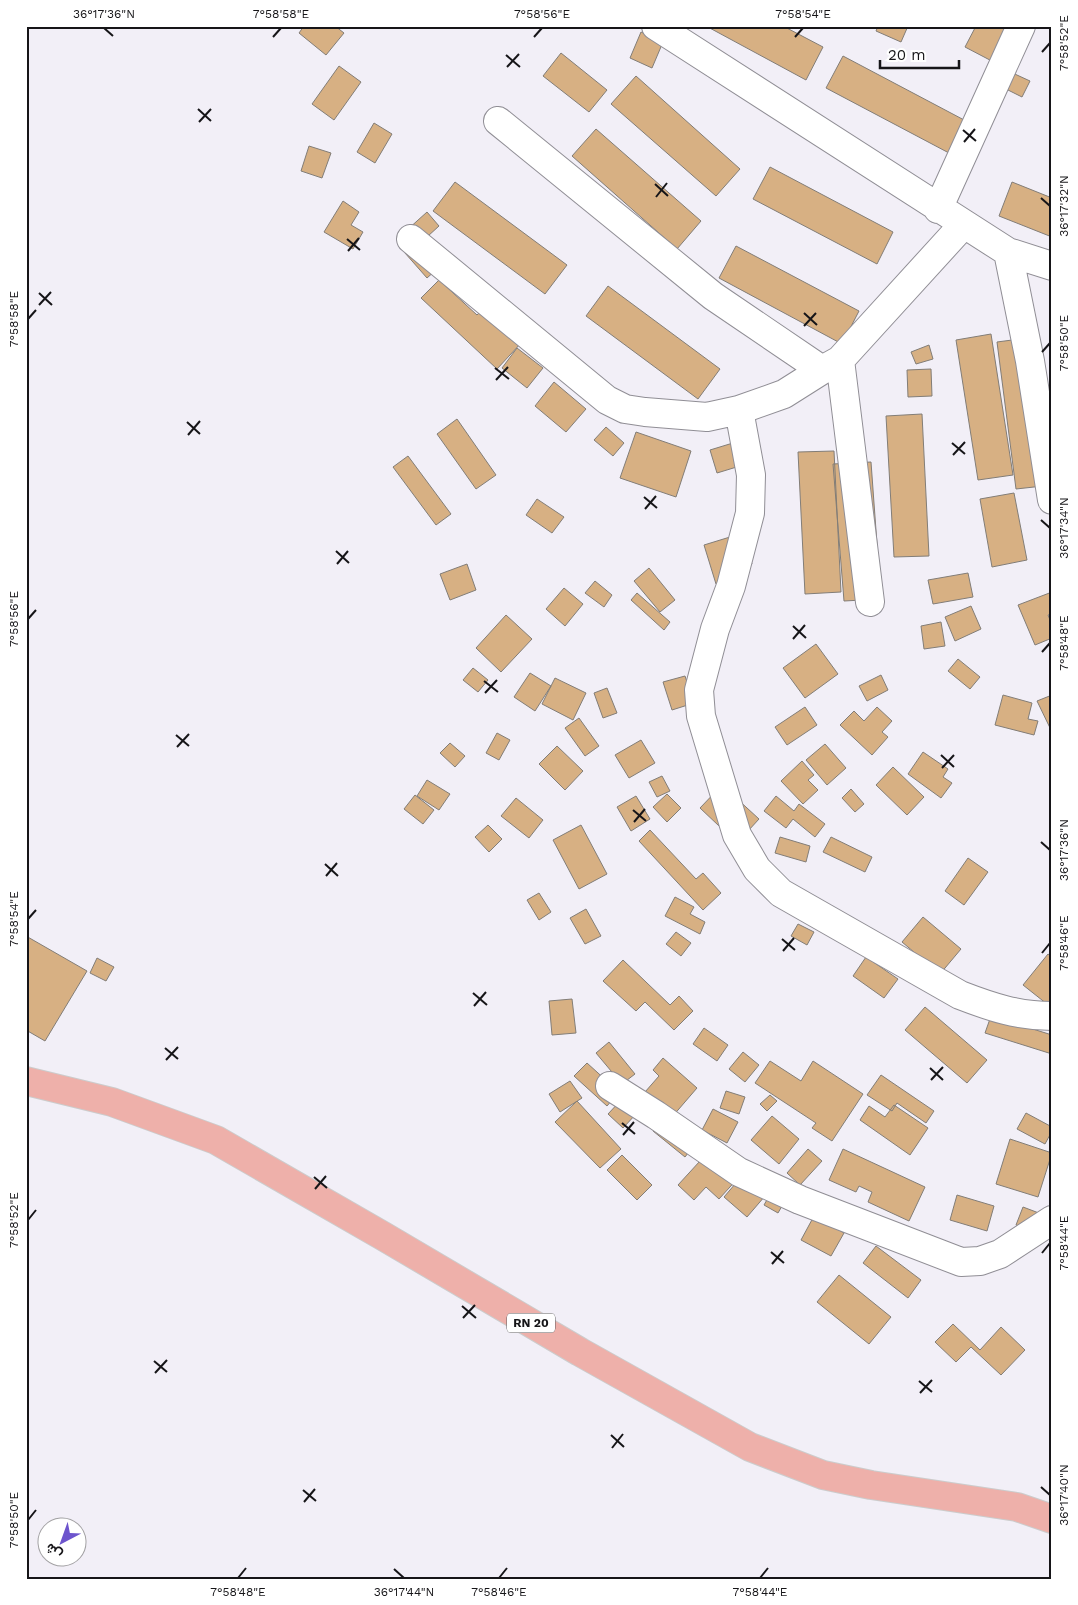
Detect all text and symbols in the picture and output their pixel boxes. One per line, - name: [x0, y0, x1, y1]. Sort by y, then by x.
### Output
- text: 36°17'36"N: [73, 7, 135, 21]
- text: 7°58'58"E: [253, 7, 309, 21]
- text: 7°58'56"E: [514, 7, 570, 21]
- text: 7°58'54"E: [775, 7, 831, 21]
- text: 7°58'52"E: [1057, 15, 1071, 71]
- scale bar: [880, 38, 959, 70]
- text: 20 m: [888, 46, 926, 64]
- text: 36°17'32"N: [1057, 175, 1071, 237]
- text: 7°58'58"E: [7, 291, 21, 347]
- text: 7°58'50"E: [1057, 314, 1071, 371]
- text: 36°17'34"N: [1057, 497, 1071, 559]
- text: 7°58'56"E: [7, 591, 21, 647]
- text: 7°58'48"E: [1057, 615, 1071, 671]
- text: 36°17'36"N: [1057, 819, 1071, 881]
- text: 7°58'54"E: [7, 891, 21, 947]
- text: 7°58'46"E: [1057, 915, 1071, 971]
- text: 7°58'52"E: [7, 1192, 21, 1248]
- text: 7°58'44"E: [1057, 1215, 1071, 1270]
- road number: RN 20: [507, 1314, 555, 1332]
- text: 36°17'40"N: [1057, 1464, 1071, 1526]
- text: 7°58'50"E: [7, 1491, 21, 1548]
- north arrow: [38, 1518, 88, 1568]
- text: ش: [42, 1539, 66, 1563]
- text: 7°58'48"E: [210, 1585, 266, 1599]
- text: 36°17'44"N: [374, 1585, 434, 1599]
- text: 7°58'46"E: [471, 1585, 527, 1599]
- text: 7°58'44"E: [733, 1585, 788, 1599]

